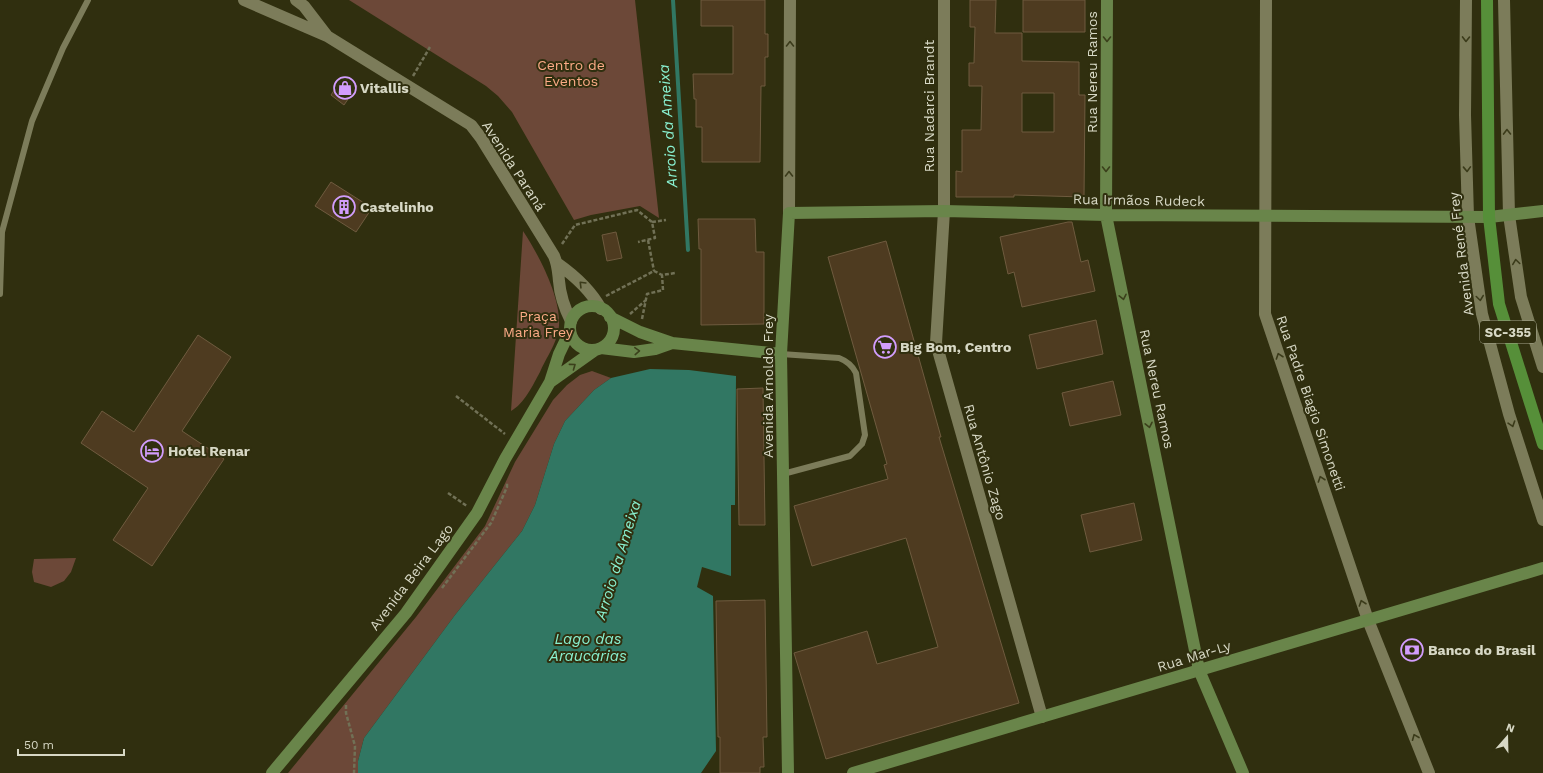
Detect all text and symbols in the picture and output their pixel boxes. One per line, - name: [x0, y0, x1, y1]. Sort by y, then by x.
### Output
- street label: Rua Nereu Ramos: [1084, 11, 1100, 133]
- one-way arrow: [1103, 36, 1111, 42]
- one-way arrow: [1462, 36, 1470, 42]
- street label: Rua Nadarci Brandt: [921, 40, 937, 172]
- one-way arrow: [786, 41, 794, 47]
- park label: Centro de Eventos: [537, 57, 605, 89]
- water label: Arroio da Ameixa: [655, 64, 681, 189]
- shop icon: Vitallis: [332, 75, 358, 101]
- place label: Vitallis: [360, 80, 409, 96]
- street label: Avenida Paraná: [479, 118, 549, 214]
- one-way arrow: [1503, 129, 1511, 135]
- one-way arrow: [1102, 166, 1110, 172]
- one-way arrow: [1463, 166, 1471, 172]
- one-way arrow: [785, 171, 793, 177]
- street label: Avenida René Frey: [1445, 190, 1477, 317]
- street label: Rua Irmãos Rudeck: [1073, 191, 1205, 209]
- building icon: Castelinho: [331, 194, 357, 220]
- place label: Castelinho: [360, 199, 434, 215]
- one-way arrow: [1512, 259, 1521, 265]
- one-way arrow: [579, 281, 587, 289]
- one-way arrow: [1118, 294, 1126, 300]
- one-way arrow: [1475, 295, 1484, 301]
- park label: Praça Maria Frey: [503, 308, 574, 340]
- street label: Avenida Arnoldo Frey: [760, 313, 776, 458]
- street label: Rua Padre Biagio Simonetti: [1273, 313, 1349, 493]
- road number: SC-355: [1480, 321, 1536, 343]
- street label: Rua Nereu Ramos: [1137, 328, 1177, 450]
- supermarket icon: Big Bom, Centro: [872, 334, 898, 360]
- place label: Big Bom, Centro: [900, 339, 1011, 355]
- one-way arrow: [634, 346, 640, 355]
- one-way arrow: [1275, 353, 1284, 360]
- one-way arrow: [568, 364, 575, 371]
- street label: Rua Antônio Zago: [961, 402, 1009, 522]
- one-way arrow: [1507, 420, 1516, 427]
- one-way arrow: [1144, 421, 1152, 428]
- hotel icon: Hotel Renar: [139, 438, 165, 464]
- place label: Hotel Renar: [168, 443, 250, 459]
- one-way arrow: [1317, 476, 1326, 483]
- water label: Arroio da Ameixa: [591, 498, 645, 623]
- street label: Avenida Beira Lago: [366, 521, 456, 633]
- one-way arrow: [1359, 599, 1367, 606]
- water label: Lago das Araucárias: [548, 630, 627, 665]
- street label: Rua Mar-Ly: [1155, 637, 1233, 675]
- bank icon: Banco do Brasil: [1399, 637, 1425, 663]
- place label: Banco do Brasil: [1428, 642, 1536, 658]
- north arrow: [1487, 717, 1527, 757]
- text: N: [1504, 721, 1516, 736]
- scale bar: [18, 731, 124, 757]
- one-way arrow: [1411, 733, 1419, 740]
- text: 50 m: [24, 738, 54, 752]

